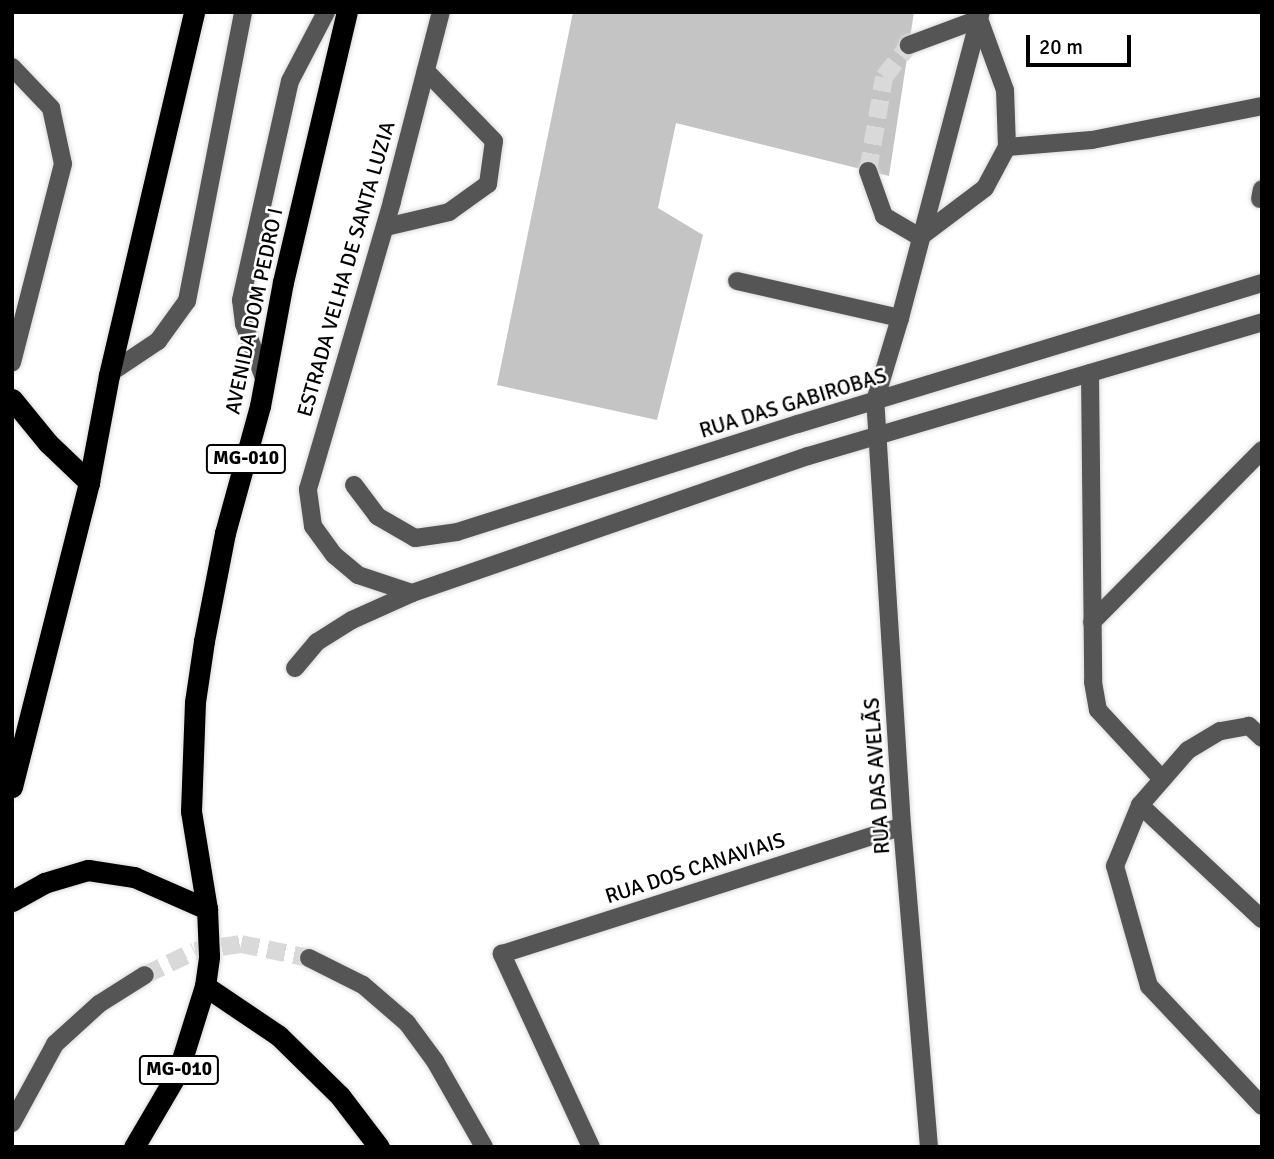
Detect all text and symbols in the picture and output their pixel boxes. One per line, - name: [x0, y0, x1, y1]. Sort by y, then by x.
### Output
- scale bar: [1029, 21, 1134, 65]
- text: 20 m: [1039, 34, 1083, 60]
- street label: ESTRADA VELHA DE SANTA LUZIA: [292, 118, 400, 420]
- street label: AVENIDA DOM PEDRO I: [220, 206, 288, 416]
- street label: RUA DAS GABIROBAS: [696, 363, 890, 443]
- road number: MG-010: [206, 444, 286, 474]
- street label: RUA DAS AVELÃS: [859, 697, 895, 855]
- street label: RUA DOS CANAVIAIS: [602, 827, 788, 909]
- road number: MG-010: [139, 1054, 219, 1086]

